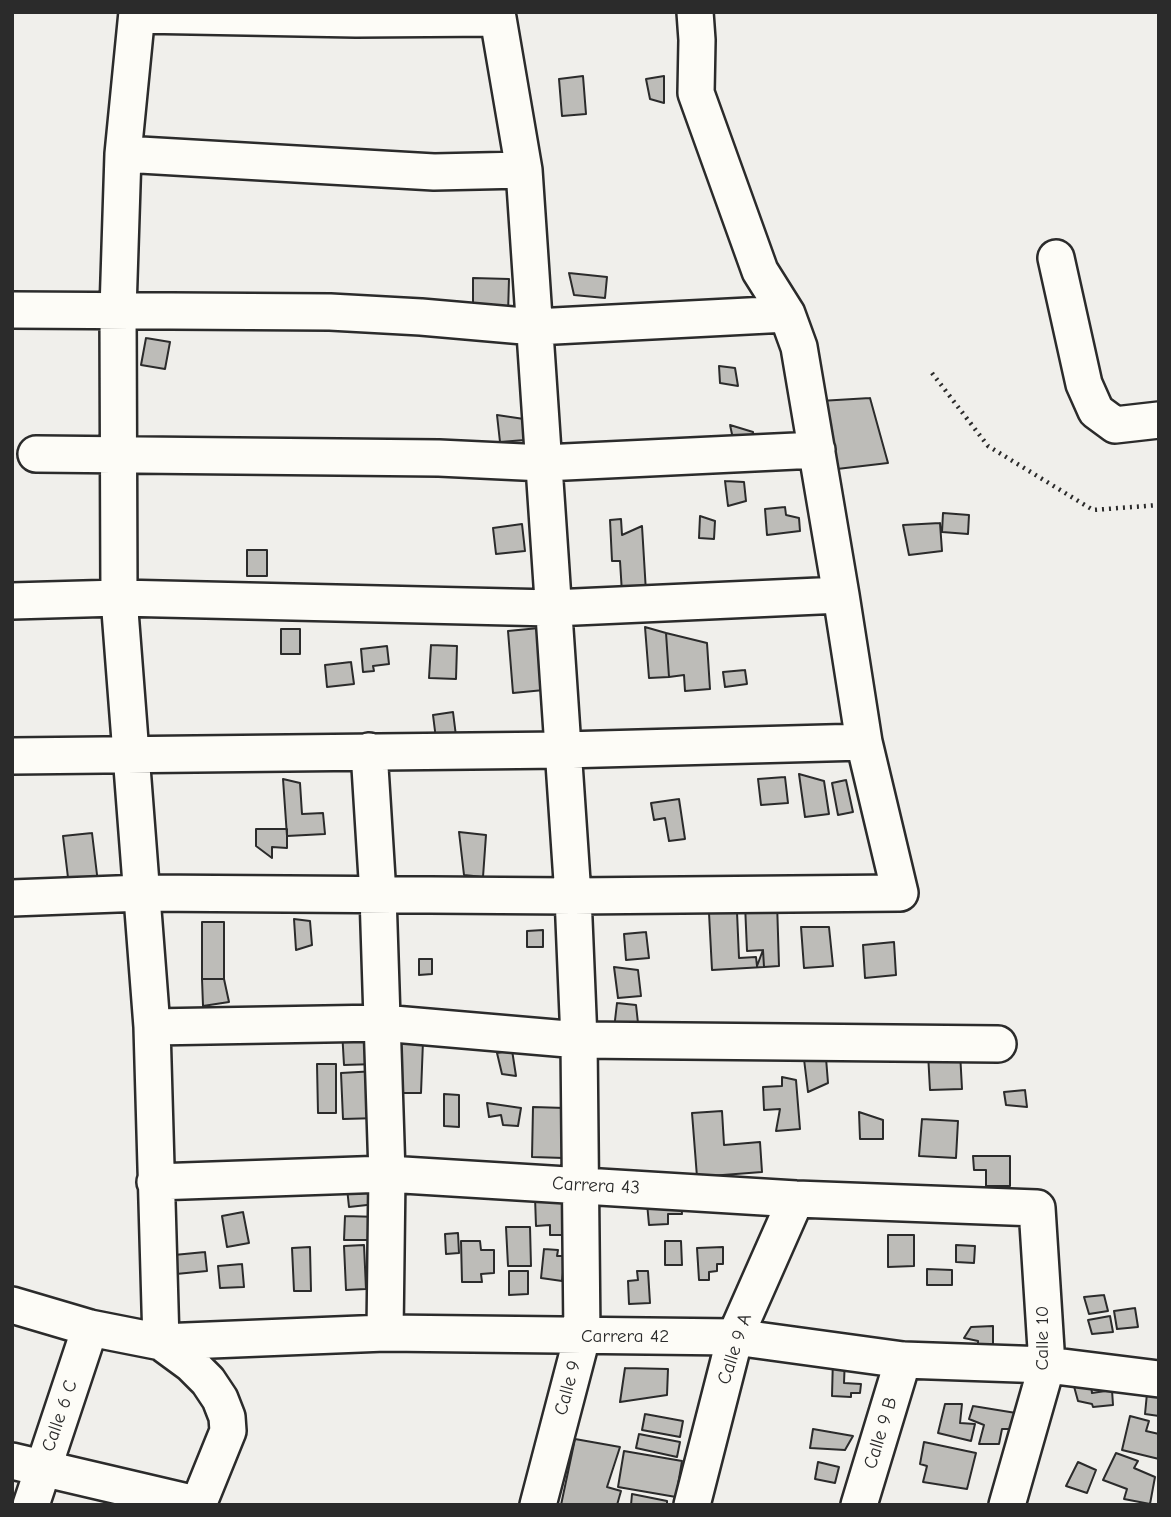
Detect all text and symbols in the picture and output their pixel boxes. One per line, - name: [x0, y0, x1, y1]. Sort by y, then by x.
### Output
- street label: Carrera 43: [552, 1172, 640, 1200]
- street label: Calle 10: [1032, 1306, 1054, 1370]
- street label: Calle 9 A: [713, 1311, 757, 1387]
- street label: Carrera 42: [581, 1326, 669, 1348]
- street label: Calle 9: [550, 1358, 586, 1418]
- street label: Calle 6 C: [37, 1377, 83, 1455]
- street label: Calle 9 B: [859, 1394, 903, 1472]

